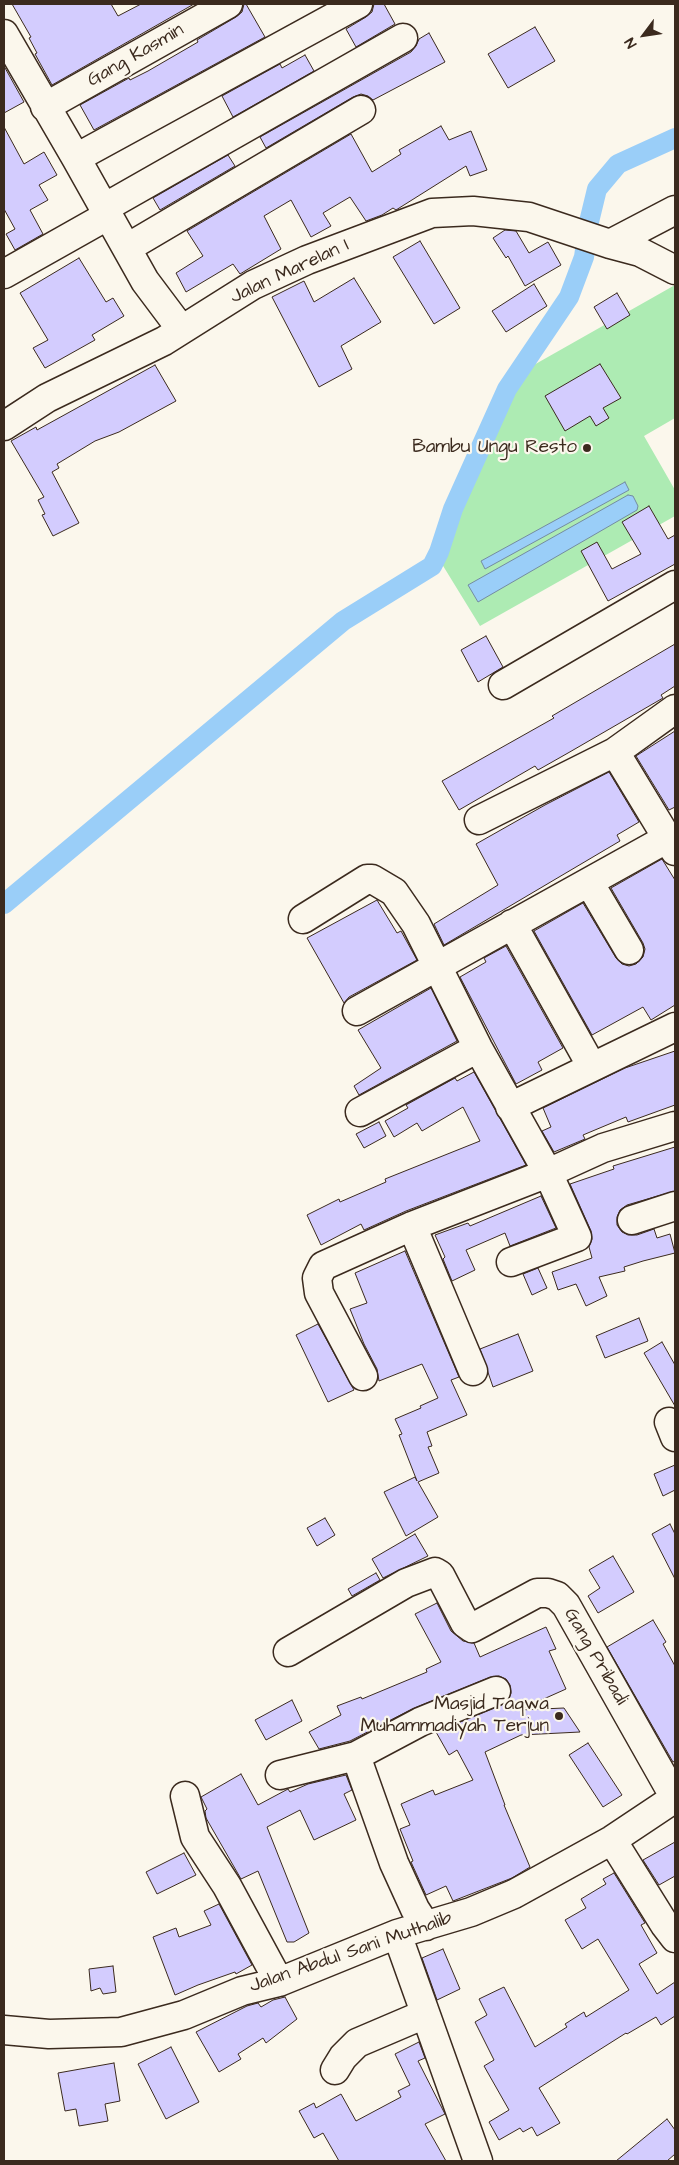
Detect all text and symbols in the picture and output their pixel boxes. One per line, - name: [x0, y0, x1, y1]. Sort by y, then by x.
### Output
- north arrow: [619, 10, 669, 60]
- street label: Gang Kasmin: [84, 19, 188, 93]
- text: N: [620, 34, 642, 52]
- street label: Jalan Marelan I: [227, 235, 353, 309]
- place label: Bambu Ungu Resto: [412, 437, 577, 459]
- marker: Bambu Ungu Resto: [581, 442, 593, 454]
- street label: Gang Pribadi: [558, 1604, 632, 1710]
- place label: Masjid Taqwa Muhammadiyah Terjun: [360, 1694, 549, 1738]
- marker: Masjid Taqwa Muhammadiyah Terjun: [553, 1710, 565, 1722]
- street label: Jalan Abdul Sani Muthalib: [247, 1908, 455, 1998]

